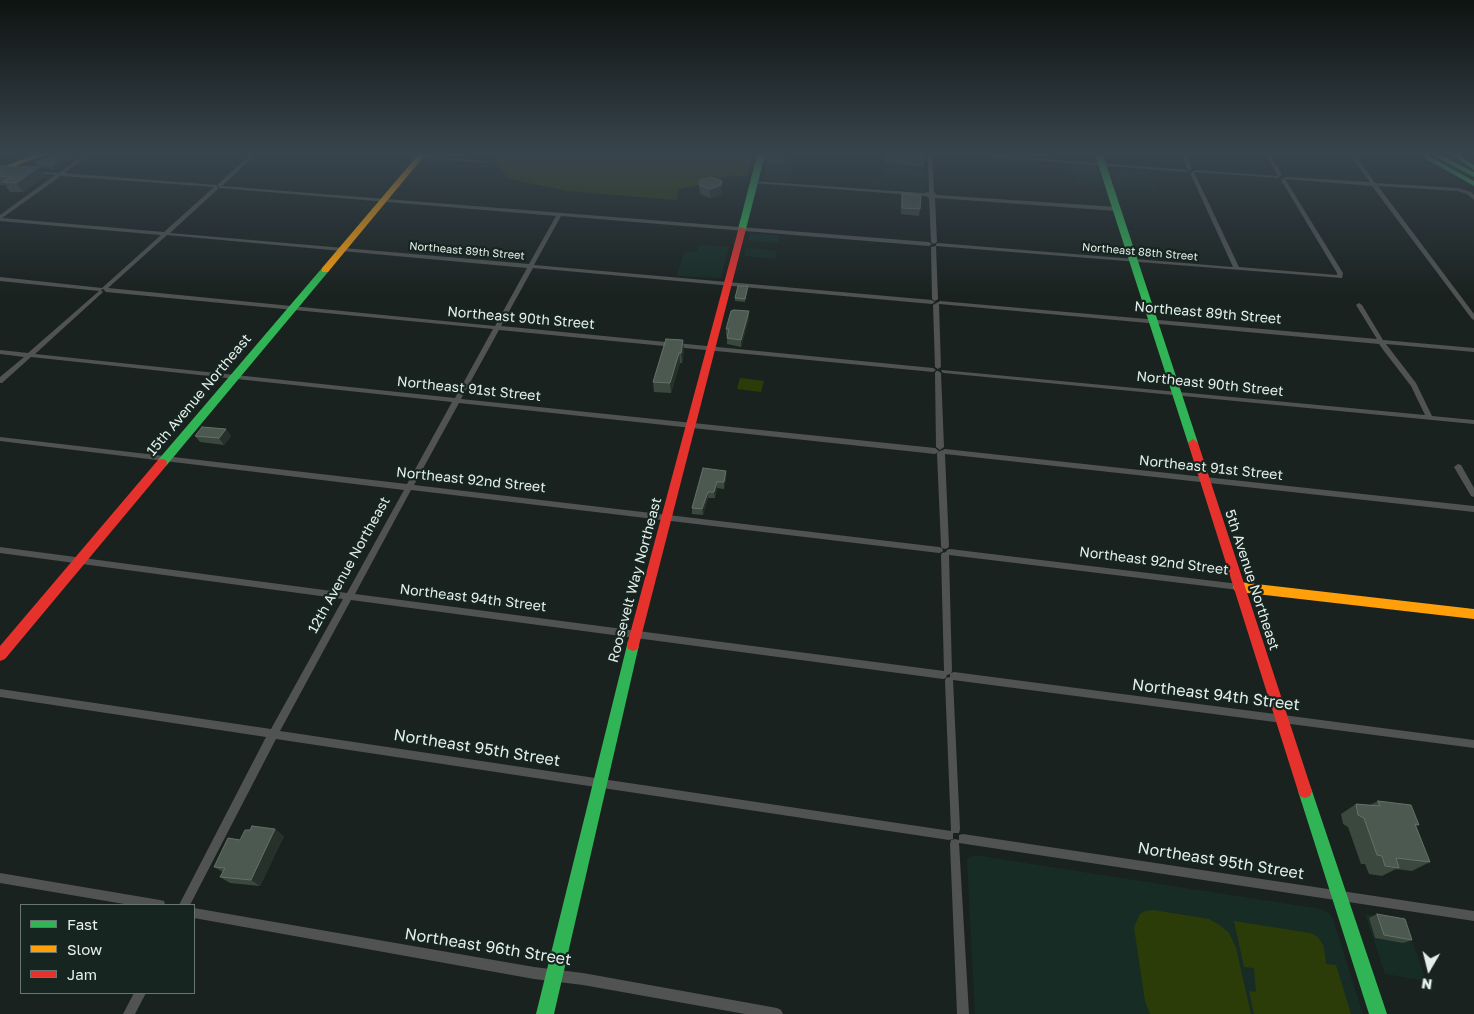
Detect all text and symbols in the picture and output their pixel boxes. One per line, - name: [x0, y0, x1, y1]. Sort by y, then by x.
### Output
- street label: Northeast 89th Street: [409, 239, 525, 263]
- street label: Northeast 88th Street: [1082, 240, 1198, 264]
- street label: Northeast 89th Street: [1134, 298, 1282, 328]
- street label: Northeast 90th Street: [447, 303, 595, 333]
- street label: 15th Avenue Northeast: [143, 331, 255, 459]
- street label: Northeast 90th Street: [1136, 368, 1284, 400]
- street label: Northeast 91st Street: [396, 373, 542, 405]
- street label: Northeast 91st Street: [1138, 452, 1284, 484]
- street label: Northeast 92nd Street: [395, 464, 547, 496]
- street label: 12th Avenue Northeast: [304, 494, 394, 636]
- street label: Roosevelt Way Northeast: [605, 496, 665, 664]
- street label: 5th Avenue Northeast: [1221, 508, 1283, 652]
- street label: Northeast 92nd Street: [1078, 544, 1230, 578]
- street label: Northeast 94th Street: [399, 581, 547, 615]
- street label: Northeast 94th Street: [1131, 675, 1301, 715]
- street label: Northeast 95th Street: [392, 725, 562, 771]
- street label: Northeast 95th Street: [1136, 838, 1306, 884]
- legend: [20, 904, 195, 994]
- text: Fast: [67, 915, 98, 933]
- street label: Northeast 96th Street: [403, 924, 573, 970]
- text: Slow: [67, 940, 102, 958]
- north arrow: [1404, 944, 1454, 994]
- text: Jam: [67, 965, 97, 983]
- text: N: [1420, 975, 1433, 994]

